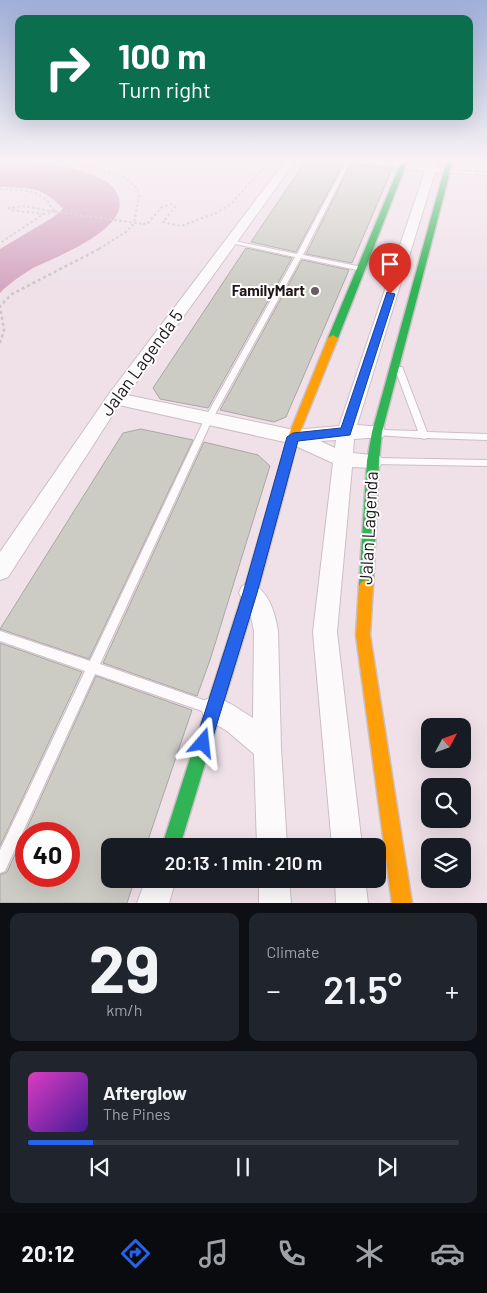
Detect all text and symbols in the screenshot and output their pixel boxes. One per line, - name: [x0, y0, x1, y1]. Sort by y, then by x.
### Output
- text: 100 m: [118, 34, 207, 76]
- icon: right: [35, 35, 100, 100]
- text: Turn right: [118, 76, 211, 102]
- pin: [369, 243, 411, 294]
- icon: arrive: [376, 250, 404, 278]
- place label: FamilyMart: [232, 281, 305, 299]
- marker: FamilyMart: [309, 285, 321, 297]
- street label: Jalan Lagenda 5: [95, 305, 187, 420]
- street label: Jalan Lagenda: [354, 471, 382, 585]
- position arrow: [176, 716, 228, 768]
- north arrow: [421, 718, 471, 768]
- map controls: [421, 718, 471, 888]
- button: search: [421, 778, 471, 828]
- speed limit sign: 40: [15, 822, 80, 887]
- button: layers: [421, 838, 471, 888]
- text: 20:13 · 1 min · 210 m: [165, 851, 322, 874]
- text: 29: [89, 928, 160, 1006]
- text: Climate: [267, 942, 319, 961]
- text: 21.5°: [323, 966, 402, 1012]
- text: −: [267, 973, 281, 1007]
- text: +: [445, 973, 459, 1007]
- text: km/h: [106, 1000, 142, 1019]
- text: Afterglow: [103, 1081, 187, 1104]
- text: The Pines: [103, 1104, 171, 1123]
- icon: previous: [86, 1153, 114, 1181]
- icon: pause: [229, 1153, 257, 1181]
- icon: next: [373, 1153, 401, 1181]
- icon: directions: [118, 1236, 153, 1271]
- icon: music: [196, 1236, 231, 1271]
- icon: phone: [274, 1236, 309, 1271]
- icon: climate: [352, 1236, 387, 1271]
- icon: car: [430, 1236, 465, 1271]
- text: 20:12: [22, 1240, 75, 1266]

